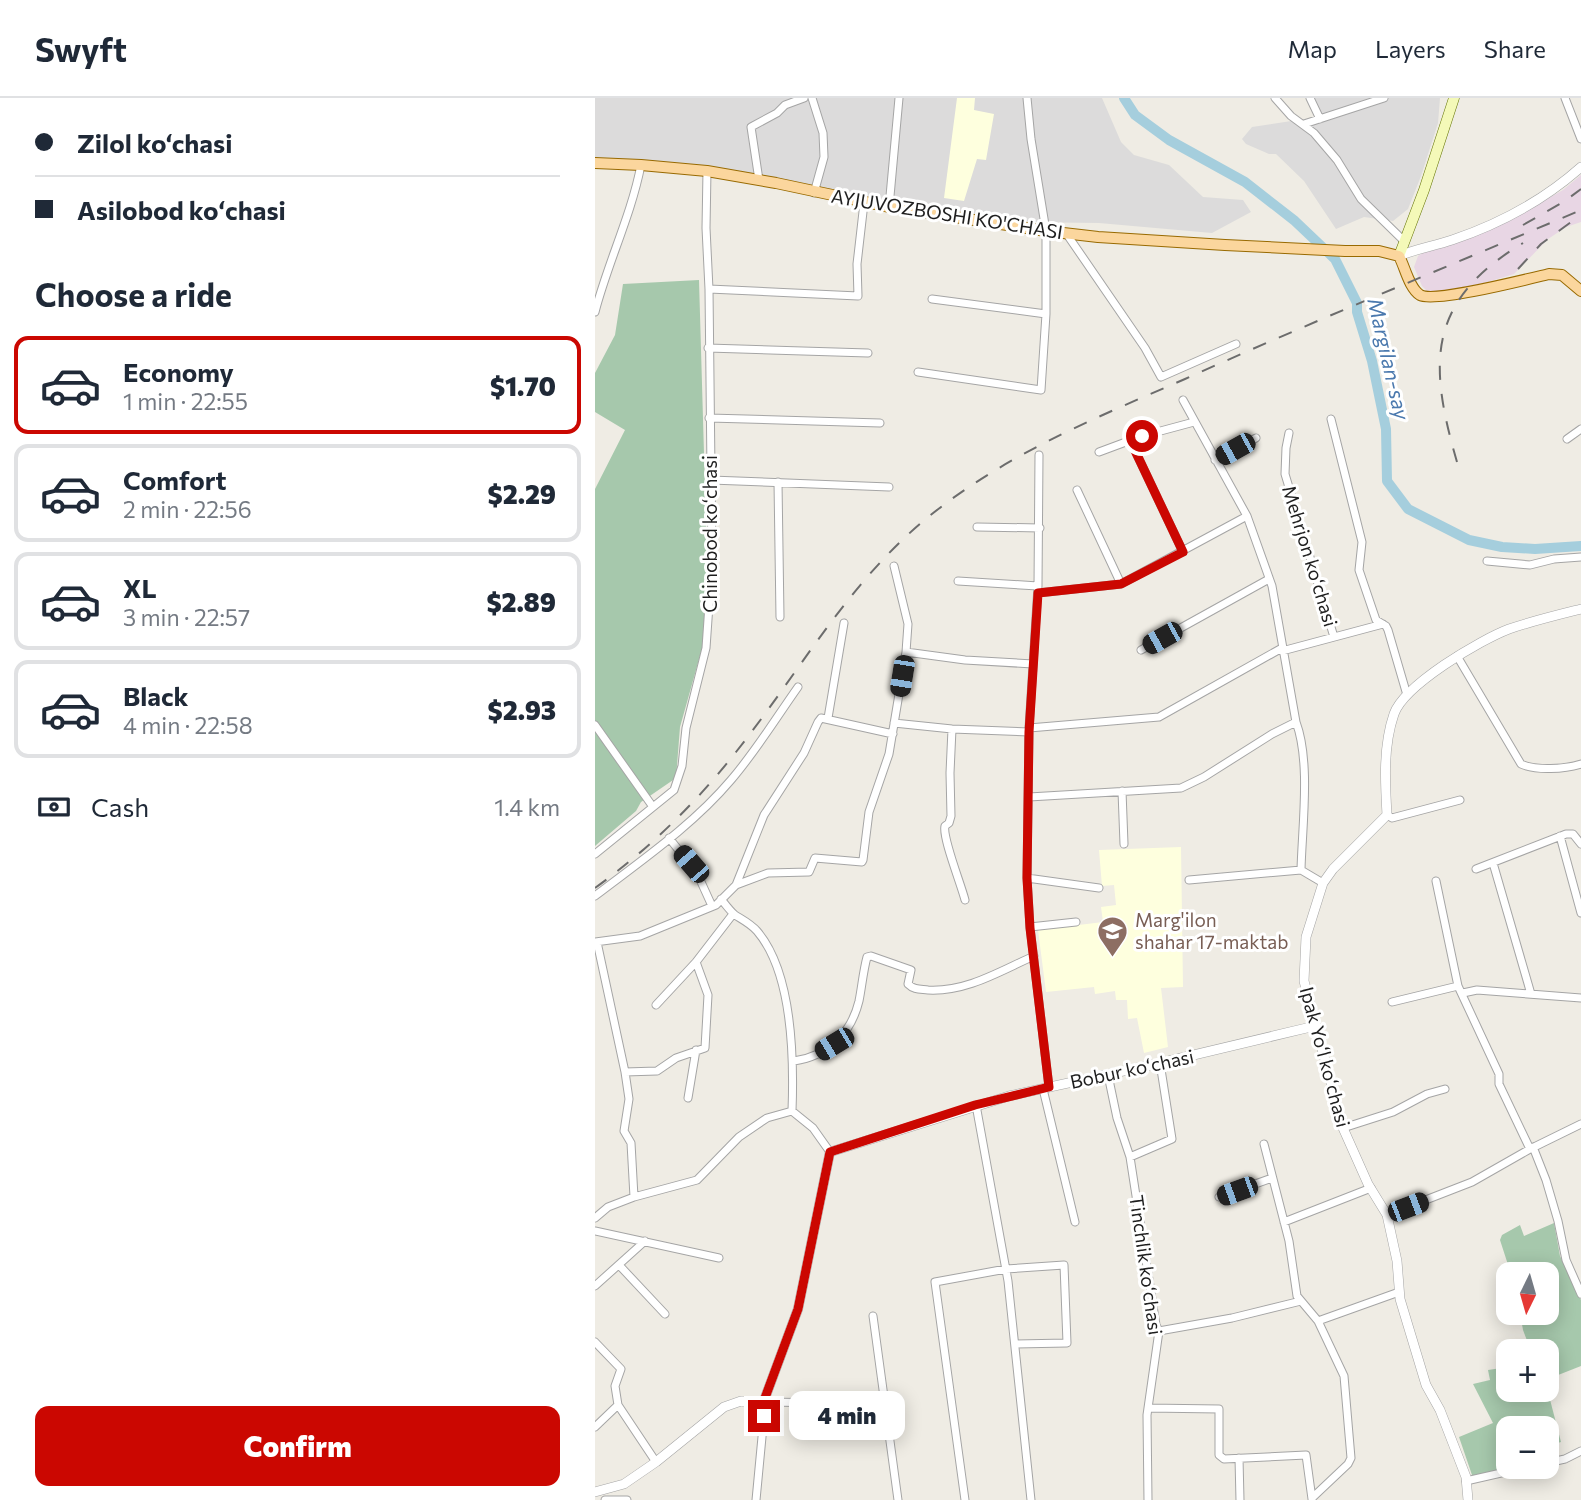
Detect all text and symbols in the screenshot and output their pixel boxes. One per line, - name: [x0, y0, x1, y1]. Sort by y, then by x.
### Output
- text: Swyft: [35, 28, 127, 69]
- text: Map: [1288, 34, 1337, 63]
- text: Layers: [1375, 34, 1446, 63]
- text: Share: [1484, 34, 1546, 63]
- text: Zilol ko‘chasi: [77, 127, 232, 158]
- street label: AYJUVOZBOSHI KO'CHASI: [830, 184, 1065, 243]
- text: Asilobod koʻchasi: [77, 194, 286, 225]
- text: Choose a ride: [35, 274, 232, 314]
- water label: Margilan-say: [1363, 295, 1416, 423]
- icon: car: [39, 354, 102, 417]
- text: Economy: [123, 356, 234, 387]
- text: $1.70: [490, 370, 556, 401]
- text: 1 min · 22:55: [123, 387, 248, 415]
- route start: [1126, 420, 1158, 452]
- car: [1212, 430, 1259, 468]
- street label: Chinobod koʻchasi: [698, 455, 721, 613]
- icon: car: [39, 462, 102, 525]
- text: Comfort: [123, 464, 226, 495]
- text: $2.29: [488, 478, 556, 509]
- street label: Mehrjon koʻchasi: [1278, 482, 1343, 629]
- text: 2 min · 22:56: [123, 495, 252, 523]
- icon: car: [39, 570, 102, 633]
- text: XL: [123, 572, 157, 603]
- text: $2.89: [486, 586, 556, 617]
- text: 3 min · 22:57: [123, 603, 250, 631]
- car: [1139, 619, 1186, 657]
- car: [889, 654, 916, 698]
- icon: car: [39, 678, 102, 741]
- text: Black: [123, 680, 189, 711]
- text: $2.93: [488, 694, 556, 725]
- text: 4 min · 22:58: [123, 711, 253, 739]
- icon: cash: [35, 788, 73, 826]
- text: Cash: [91, 791, 149, 822]
- text: 1.4 km: [494, 793, 560, 821]
- car: [670, 841, 713, 887]
- place label: Marg'ilon shahar 17-maktab: [1135, 908, 1288, 953]
- school or university icon: Marg'ilon shahar 17-maktab: [1095, 914, 1129, 958]
- street label: Ipak Yoʻl koʻchasi: [1296, 984, 1355, 1130]
- car: [811, 1024, 858, 1064]
- street label: Bobur koʻchasi: [1068, 1044, 1196, 1093]
- car: [1214, 1174, 1261, 1208]
- car: [1385, 1190, 1432, 1224]
- street label: Tinchlik koʻchasi: [1125, 1193, 1168, 1336]
- north arrow: [1496, 1262, 1559, 1325]
- map controls: [1496, 1262, 1559, 1479]
- button: +: [1496, 1339, 1559, 1402]
- callout: 4 min: [789, 1392, 904, 1440]
- route end: [748, 1400, 780, 1432]
- text: 4 min: [818, 1401, 876, 1429]
- button: Confirm: [35, 1406, 560, 1486]
- button: −: [1496, 1416, 1559, 1479]

